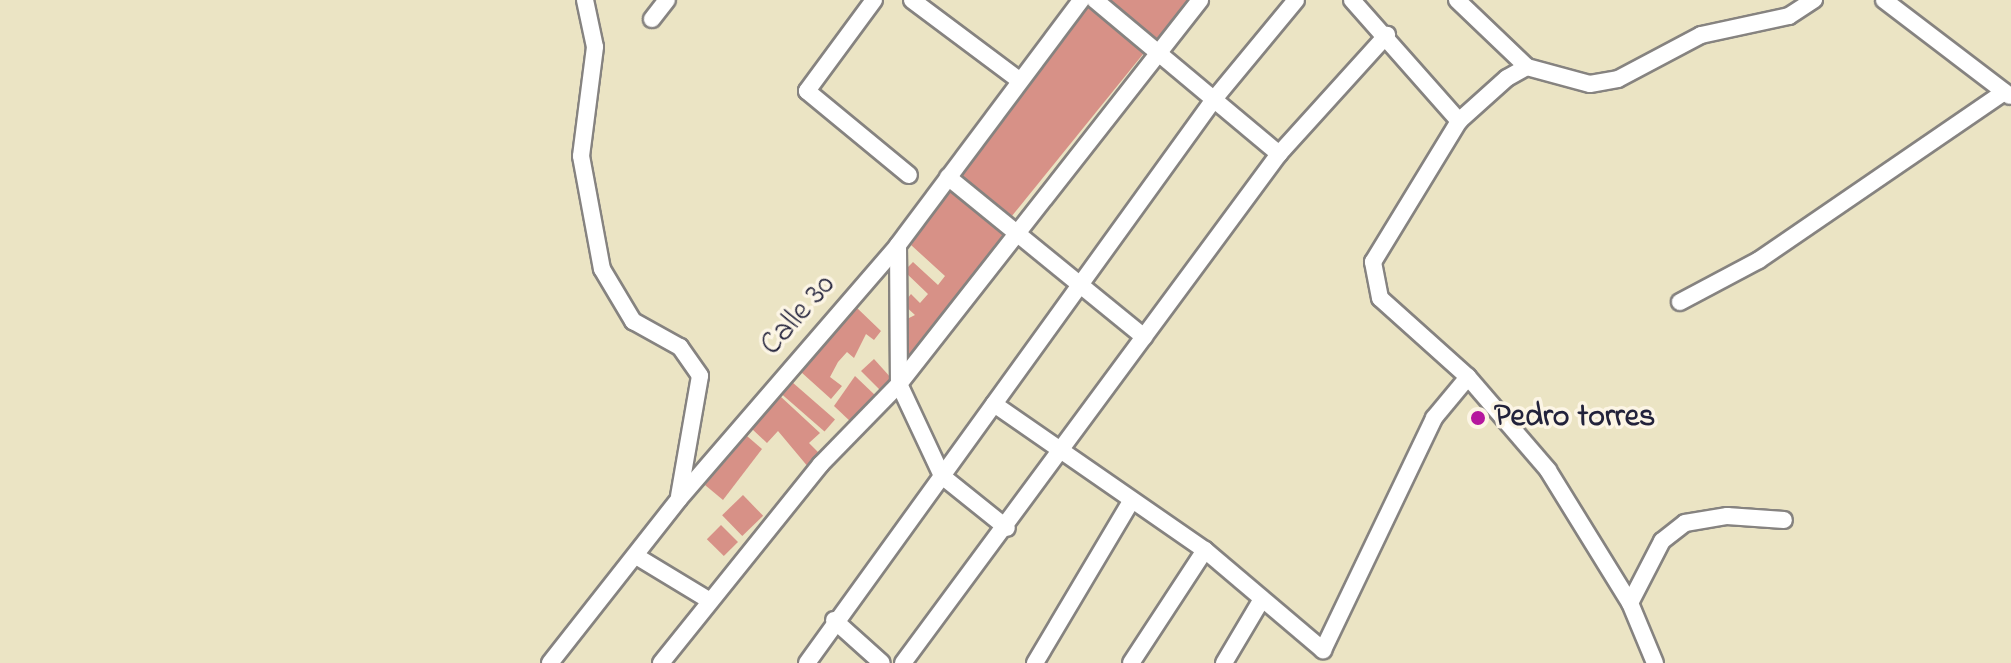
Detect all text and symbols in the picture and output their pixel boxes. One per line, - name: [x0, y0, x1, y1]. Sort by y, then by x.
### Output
- street label: Calle 30: [753, 268, 845, 364]
- place label: Pedro torres: [1494, 399, 1655, 437]
- marker: Pedro torres: [1469, 409, 1487, 427]

